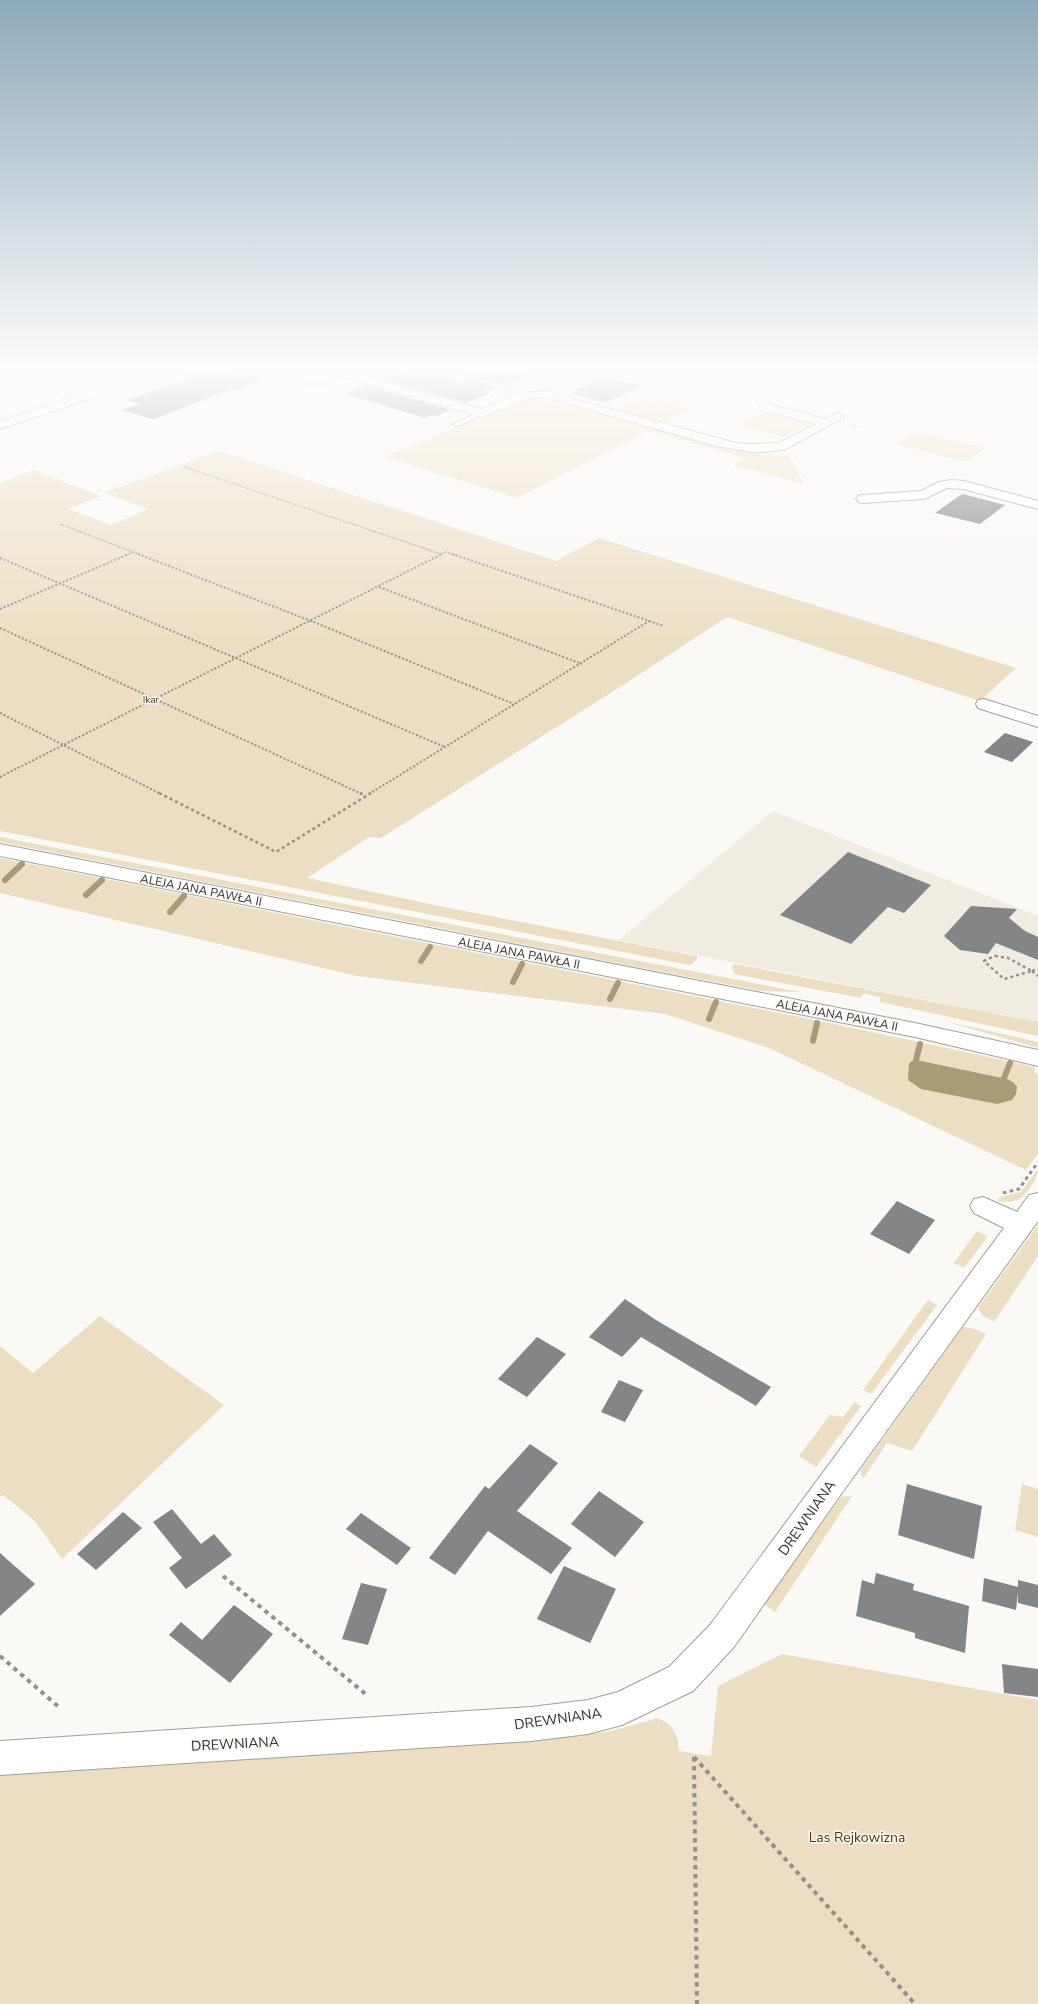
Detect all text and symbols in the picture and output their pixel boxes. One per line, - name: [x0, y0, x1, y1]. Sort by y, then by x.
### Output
- park label: Ikar: [143, 693, 160, 707]
- street label: ALEJA JANA PAWŁA II: [139, 870, 263, 910]
- street label: ALEJA JANA PAWŁA II: [457, 933, 581, 973]
- street label: ALEJA JANA PAWŁA II: [775, 995, 899, 1035]
- street label: DREWNIANA: [774, 1477, 840, 1559]
- street label: DREWNIANA: [513, 1703, 603, 1735]
- street label: DREWNIANA: [191, 1732, 279, 1756]
- park label: Las Rejkowizna: [809, 1828, 905, 1847]

